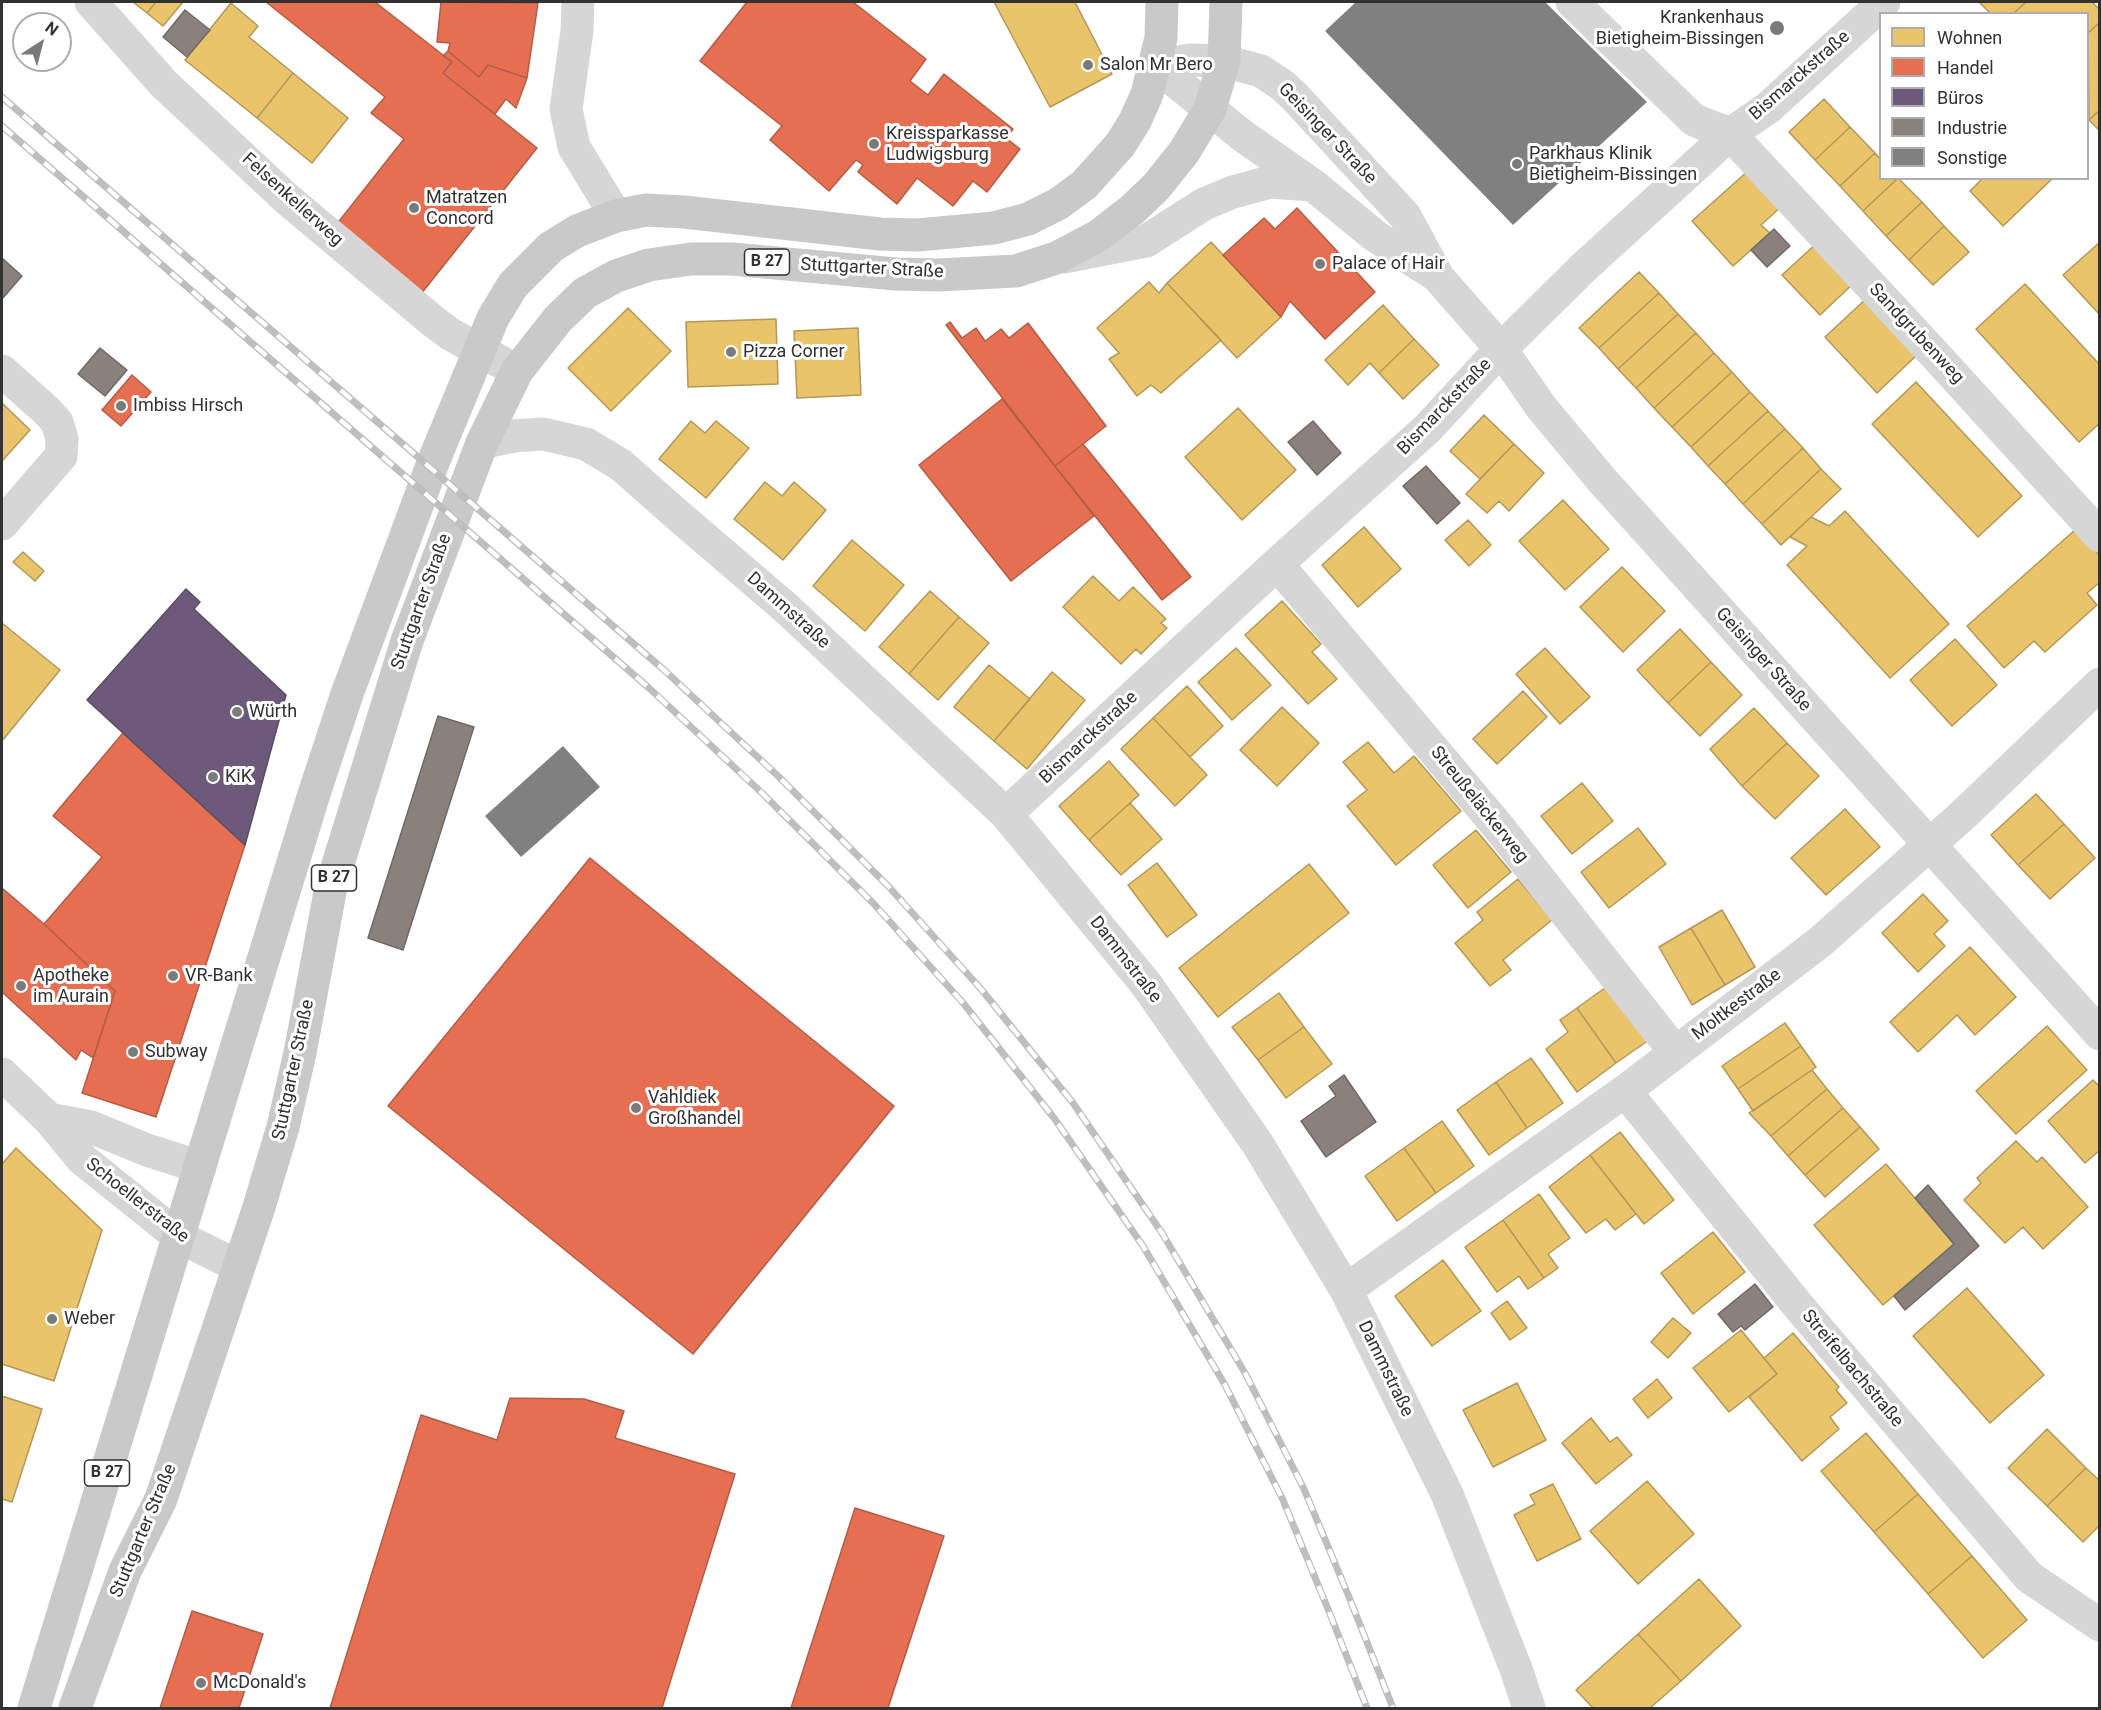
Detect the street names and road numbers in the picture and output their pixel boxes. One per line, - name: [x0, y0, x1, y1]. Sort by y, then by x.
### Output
- street label: Bismarckstraße: [1745, 27, 1855, 125]
- street label: Geisinger Straße: [1273, 79, 1381, 189]
- street label: Felsenkellerweg: [237, 149, 347, 251]
- road number: B 27: [744, 249, 789, 275]
- street label: Stuttgarter Straße: [800, 254, 944, 284]
- street label: Sandgrubenweg: [1864, 279, 1968, 389]
- street label: Bismarckstraße: [1394, 354, 1496, 460]
- street label: Stuttgarter Straße: [387, 531, 457, 673]
- street label: Dammstraße: [742, 568, 834, 654]
- street label: Geisinger Straße: [1711, 604, 1815, 716]
- street label: Bismarckstraße: [1036, 687, 1142, 789]
- street label: Streußeläckerweg: [1425, 742, 1533, 868]
- road number: B 27: [312, 865, 356, 891]
- street label: Dammstraße: [1084, 912, 1166, 1008]
- street label: Moltkestraße: [1688, 965, 1786, 1045]
- street label: Stuttgarter Straße: [269, 998, 319, 1142]
- street label: Schoellerstraße: [81, 1154, 193, 1248]
- street label: Streifelbachstraße: [1797, 1306, 1907, 1432]
- street label: Dammstraße: [1352, 1317, 1418, 1421]
- road number: B 27: [84, 1460, 130, 1486]
- street label: Stuttgarter Straße: [106, 1461, 182, 1601]

